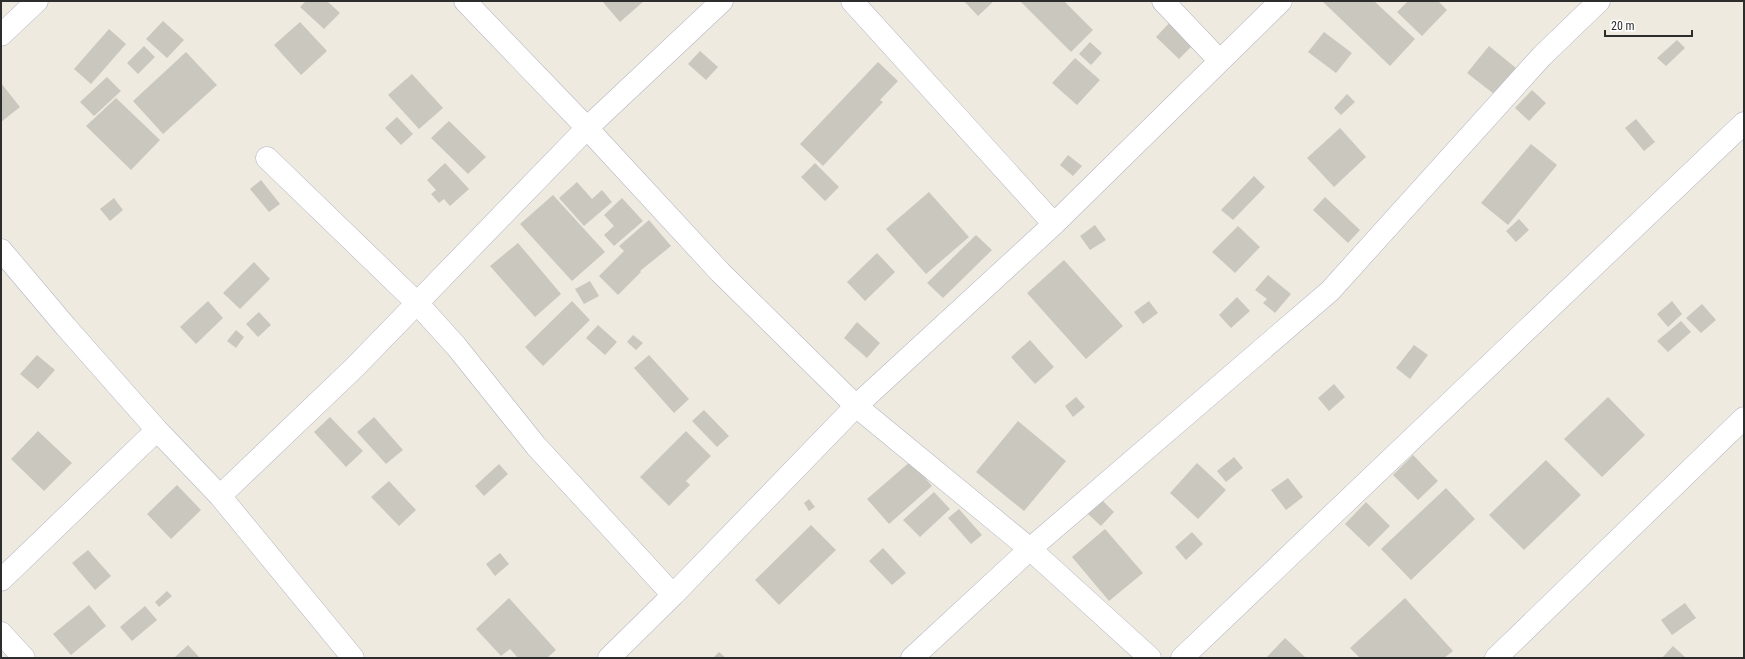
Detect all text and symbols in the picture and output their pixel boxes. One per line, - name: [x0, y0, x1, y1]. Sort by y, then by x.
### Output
- scale bar: [1605, 12, 1692, 38]
- text: 20 m: [1611, 19, 1635, 33]

